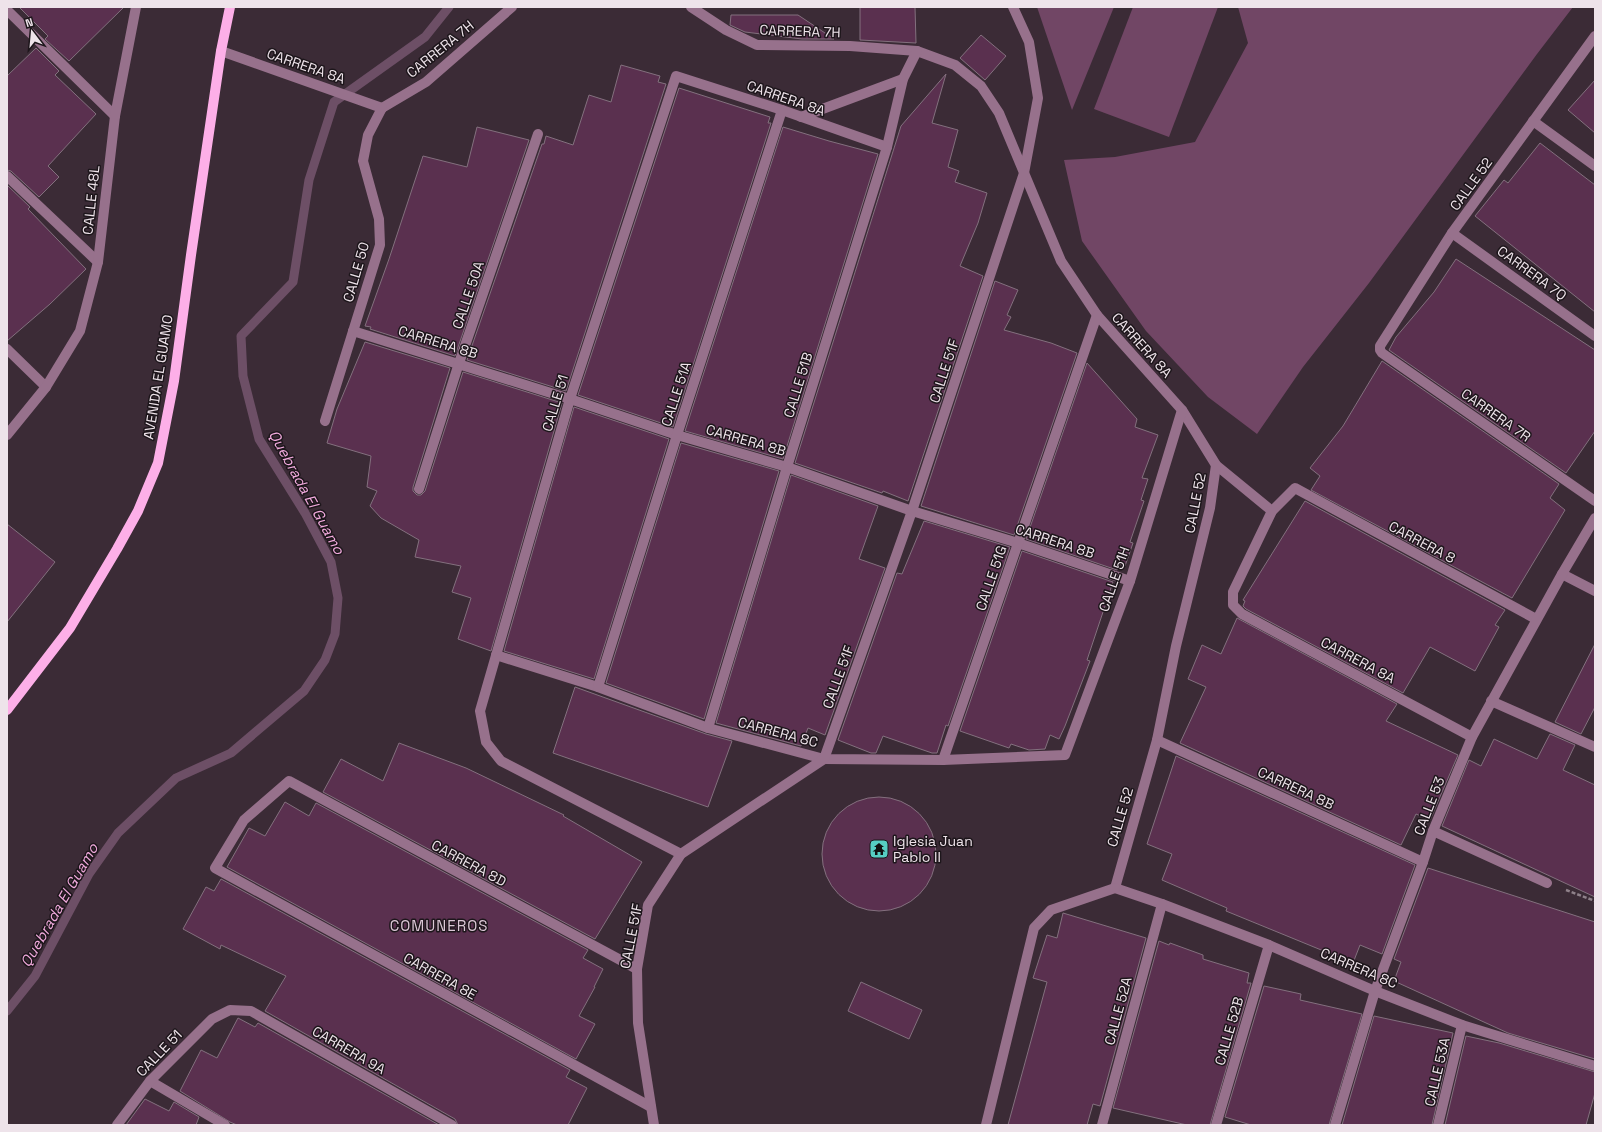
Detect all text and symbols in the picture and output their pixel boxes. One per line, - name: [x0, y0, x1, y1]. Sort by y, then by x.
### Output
- north arrow: [12, 12, 52, 52]
- text: N: [24, 15, 35, 30]
- street label: CARRERA 7H: [403, 16, 477, 82]
- street label: CARRERA 7H: [759, 21, 841, 41]
- street label: CARRERA 8A: [264, 44, 348, 88]
- street label: CARRERA 8A: [744, 76, 828, 120]
- street label: CALLE 52: [1446, 154, 1496, 214]
- street label: CALLE 48L: [78, 164, 104, 236]
- street label: CALLE 50: [339, 240, 373, 304]
- street label: CARRERA 7Q: [1494, 242, 1570, 304]
- street label: CALLE 50A: [448, 258, 488, 331]
- street label: CARRERA 8A: [1108, 309, 1176, 382]
- street label: AVENIDA EL GUAMO: [139, 313, 177, 441]
- street label: CARRERA 8B: [396, 321, 480, 363]
- street label: CALLE 51F: [925, 336, 963, 405]
- street label: CALLE 51B: [779, 350, 817, 420]
- street label: CALLE 51A: [657, 359, 695, 429]
- street label: CALLE 51: [538, 372, 572, 434]
- street label: CARRERA 7R: [1458, 384, 1534, 446]
- street label: CARRERA 8B: [704, 420, 788, 460]
- water label: Quebrada El Guamo: [265, 426, 349, 558]
- street label: CALLE 52: [1180, 471, 1210, 535]
- street label: CARRERA 8: [1386, 517, 1459, 567]
- street label: CARRERA 8B: [1013, 520, 1097, 562]
- street label: CALLE 51G: [971, 543, 1011, 613]
- street label: CALLE 51H: [1094, 544, 1134, 614]
- street label: CARRERA 8A: [1318, 633, 1399, 687]
- street label: CALLE 51F: [818, 642, 858, 711]
- street label: CARRERA 8C: [736, 713, 820, 751]
- street label: CARRERA 8B: [1255, 762, 1337, 814]
- street label: CALLE 53: [1410, 774, 1448, 838]
- street label: CALLE 52: [1103, 785, 1137, 849]
- place label: Iglesia Juan Pablo II: [893, 832, 973, 866]
- street label: CARRERA 8D: [428, 836, 510, 890]
- temple icon: Iglesia Juan Pablo II: [868, 838, 890, 860]
- water label: Quebrada El Guamo: [16, 839, 102, 970]
- street label: CALLE 51F: [616, 901, 646, 970]
- district label: COMUNEROS: [390, 916, 488, 935]
- street label: CARRERA 8C: [1318, 944, 1400, 992]
- street label: CARRERA 8E: [400, 949, 480, 1004]
- street label: CALLE 52A: [1100, 975, 1136, 1047]
- street label: CALLE 52B: [1211, 995, 1247, 1067]
- street label: CARRERA 9A: [309, 1022, 389, 1078]
- street label: CALLE 51: [132, 1026, 186, 1080]
- street label: CALLE 53A: [1420, 1036, 1454, 1108]

